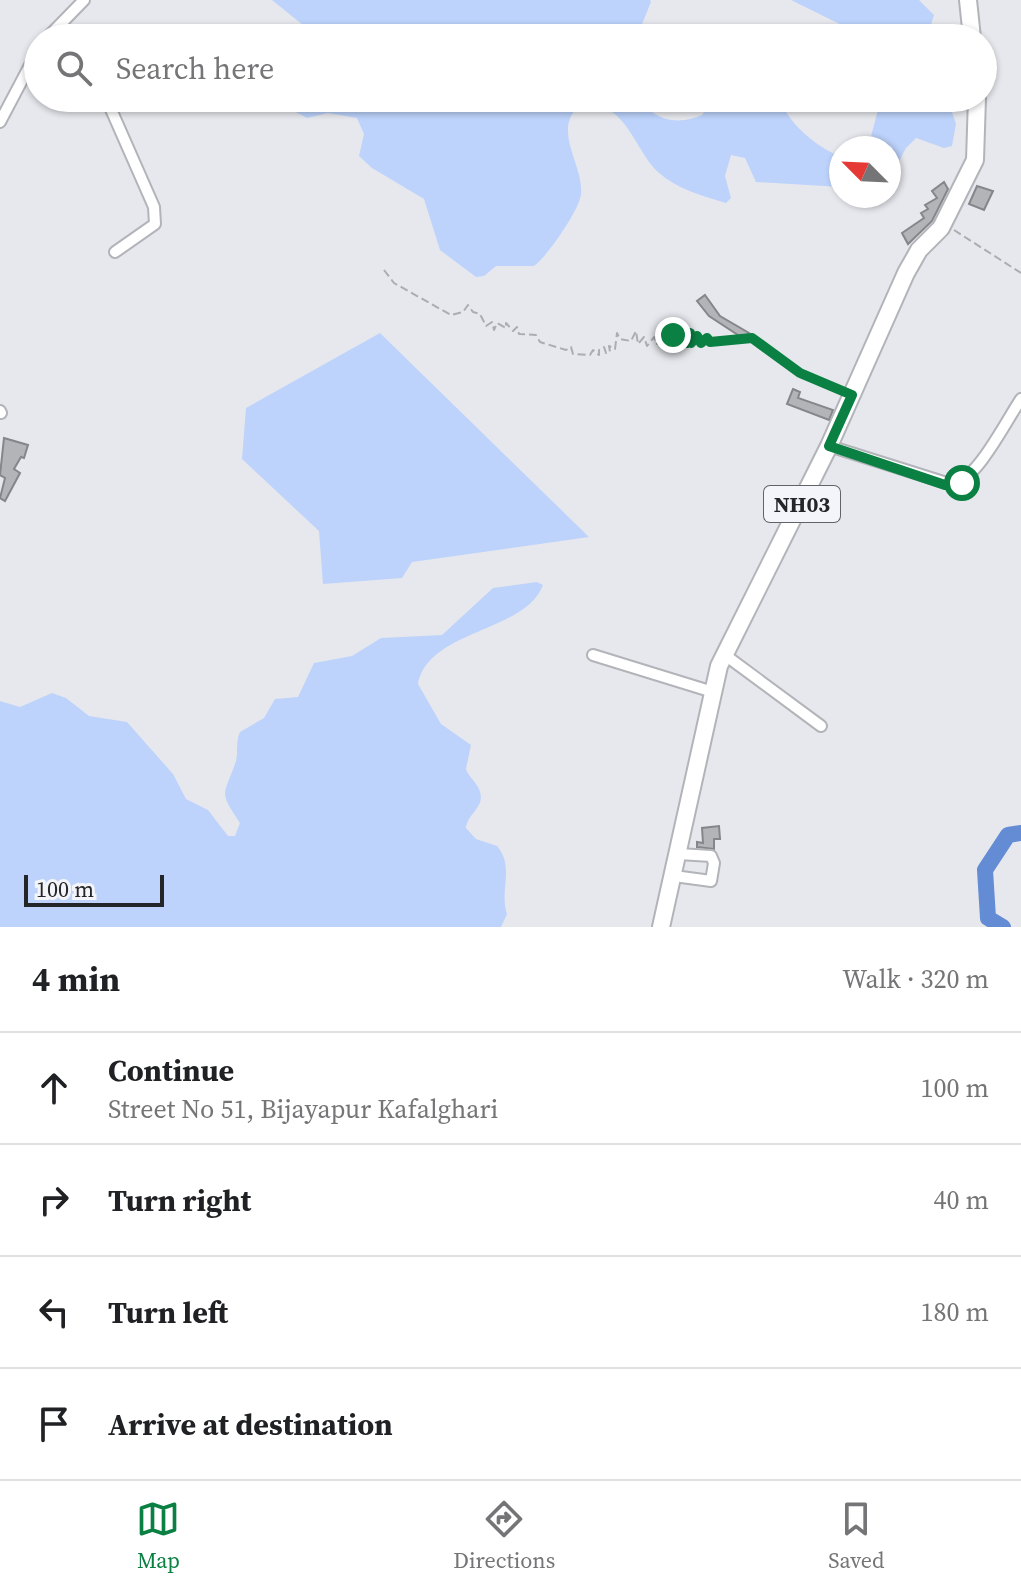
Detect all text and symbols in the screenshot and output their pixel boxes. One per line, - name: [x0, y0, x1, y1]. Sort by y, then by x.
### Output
- search box: [24, 24, 997, 112]
- icon: search: [52, 46, 96, 90]
- text: Search here: [116, 48, 274, 89]
- north arrow: [829, 136, 901, 208]
- route end: [655, 317, 691, 353]
- route start: [944, 465, 980, 501]
- road number: NH03: [764, 486, 840, 522]
- scale bar: [24, 871, 164, 907]
- text: 100 m: [36, 874, 94, 904]
- text: 4 min: [32, 956, 120, 1002]
- text: Walk · 320 m: [842, 961, 989, 997]
- text: Continue: [108, 1050, 234, 1091]
- icon: ahead: [32, 1066, 76, 1110]
- text: 100 m: [921, 1070, 989, 1106]
- text: Street No 51, Bijayapur Kafalghari: [108, 1091, 498, 1127]
- icon: right: [32, 1178, 76, 1222]
- text: Turn right: [108, 1180, 251, 1221]
- text: 40 m: [934, 1182, 989, 1218]
- icon: left: [32, 1290, 76, 1334]
- text: Turn left: [108, 1292, 228, 1333]
- text: 180 m: [921, 1294, 989, 1330]
- icon: arrive: [32, 1402, 76, 1446]
- text: Arrive at destination: [108, 1404, 393, 1445]
- tab: Map: [136, 1497, 180, 1575]
- tab: Directions: [453, 1497, 555, 1575]
- tab: Saved: [828, 1497, 885, 1575]

